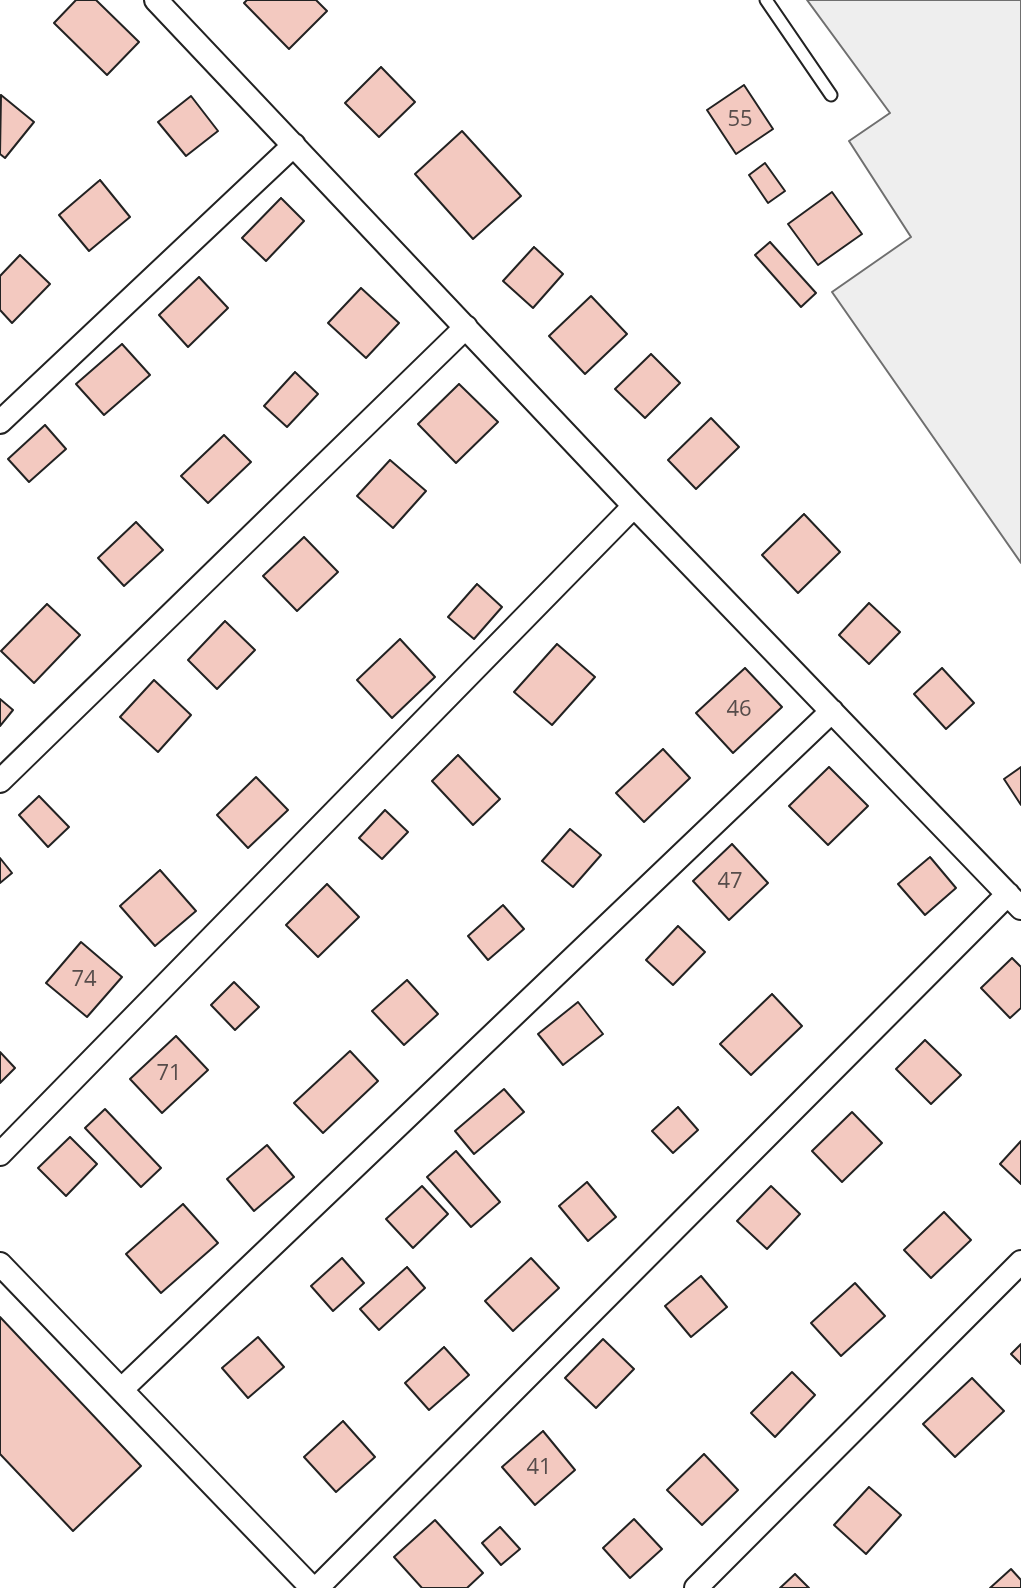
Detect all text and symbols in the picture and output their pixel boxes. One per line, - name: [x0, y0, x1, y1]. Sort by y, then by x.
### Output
- house number: 55: [727, 107, 753, 133]
- house number: 46: [726, 697, 752, 723]
- house number: 47: [717, 869, 743, 895]
- house number: 74: [71, 967, 97, 993]
- house number: 71: [156, 1061, 182, 1087]
- house number: 41: [526, 1455, 552, 1481]

